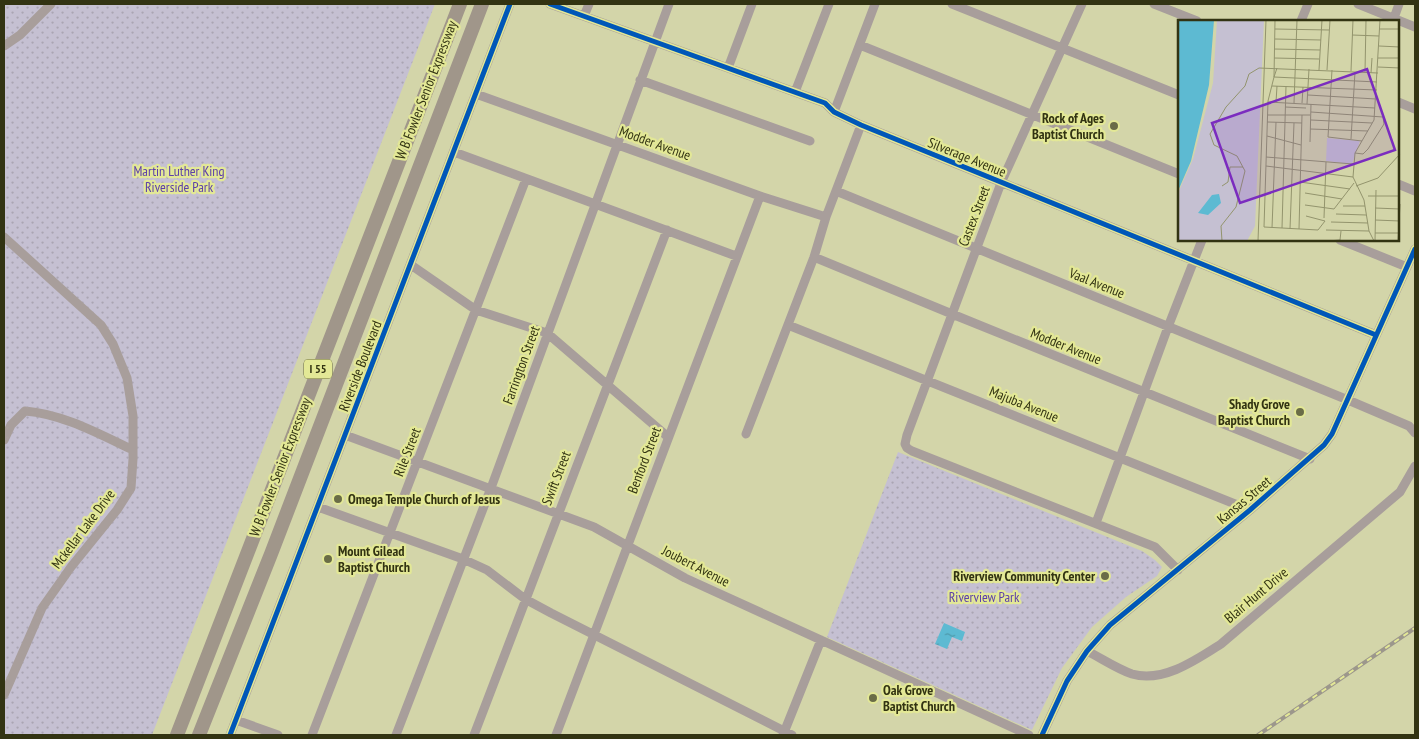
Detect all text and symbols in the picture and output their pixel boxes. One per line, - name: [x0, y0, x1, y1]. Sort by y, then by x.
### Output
- street label: W B Fowler Senior Expressway: [391, 17, 461, 162]
- inset map: [1178, 20, 1399, 241]
- place label: Rock of Ages Baptist Church: [1032, 109, 1104, 143]
- marker: Rock of Ages Baptist Church: [1108, 120, 1120, 132]
- street label: Modder Avenue: [617, 122, 693, 164]
- street label: Silverage Avenue: [925, 133, 1009, 181]
- park label: Martin Luther King Riverside Park: [133, 162, 225, 196]
- street label: Castex Street: [954, 183, 994, 249]
- street label: Vaal Avenue: [1066, 263, 1128, 302]
- street label: Riverside Boulevard: [334, 318, 386, 414]
- street label: Farrington Street: [498, 323, 544, 407]
- street label: Modder Avenue: [1028, 324, 1104, 368]
- road number: I 55: [304, 359, 332, 378]
- street label: Majuba Avenue: [987, 382, 1062, 426]
- street label: W B Fowler Senior Expressway: [245, 394, 315, 539]
- place label: Shady Grove Baptist Church: [1218, 395, 1290, 429]
- marker: Shady Grove Baptist Church: [1294, 406, 1306, 418]
- street label: Benford Street: [623, 424, 665, 496]
- street label: Rile Street: [390, 425, 425, 479]
- street label: Swift Street: [537, 448, 575, 508]
- street label: Kansas Street: [1213, 472, 1275, 528]
- street label: Mckellar Lake Drive: [47, 486, 119, 572]
- place label: Omega Temple Church of Jesus: [348, 490, 500, 508]
- marker: Omega Temple Church of Jesus: [332, 493, 344, 505]
- street label: Joubert Avenue: [658, 541, 733, 591]
- place label: Mount Gilead Baptist Church: [338, 542, 410, 576]
- marker: Mount Gilead Baptist Church: [322, 553, 334, 565]
- street label: Blair Hunt Drive: [1221, 563, 1292, 627]
- place label: Riverview Community Center: [953, 567, 1096, 585]
- marker: Riverview Community Center: [1099, 570, 1111, 582]
- park label: Riverview Park: [949, 588, 1020, 606]
- place label: Oak Grove Baptist Church: [883, 681, 955, 715]
- marker: Oak Grove Baptist Church: [867, 692, 879, 704]

